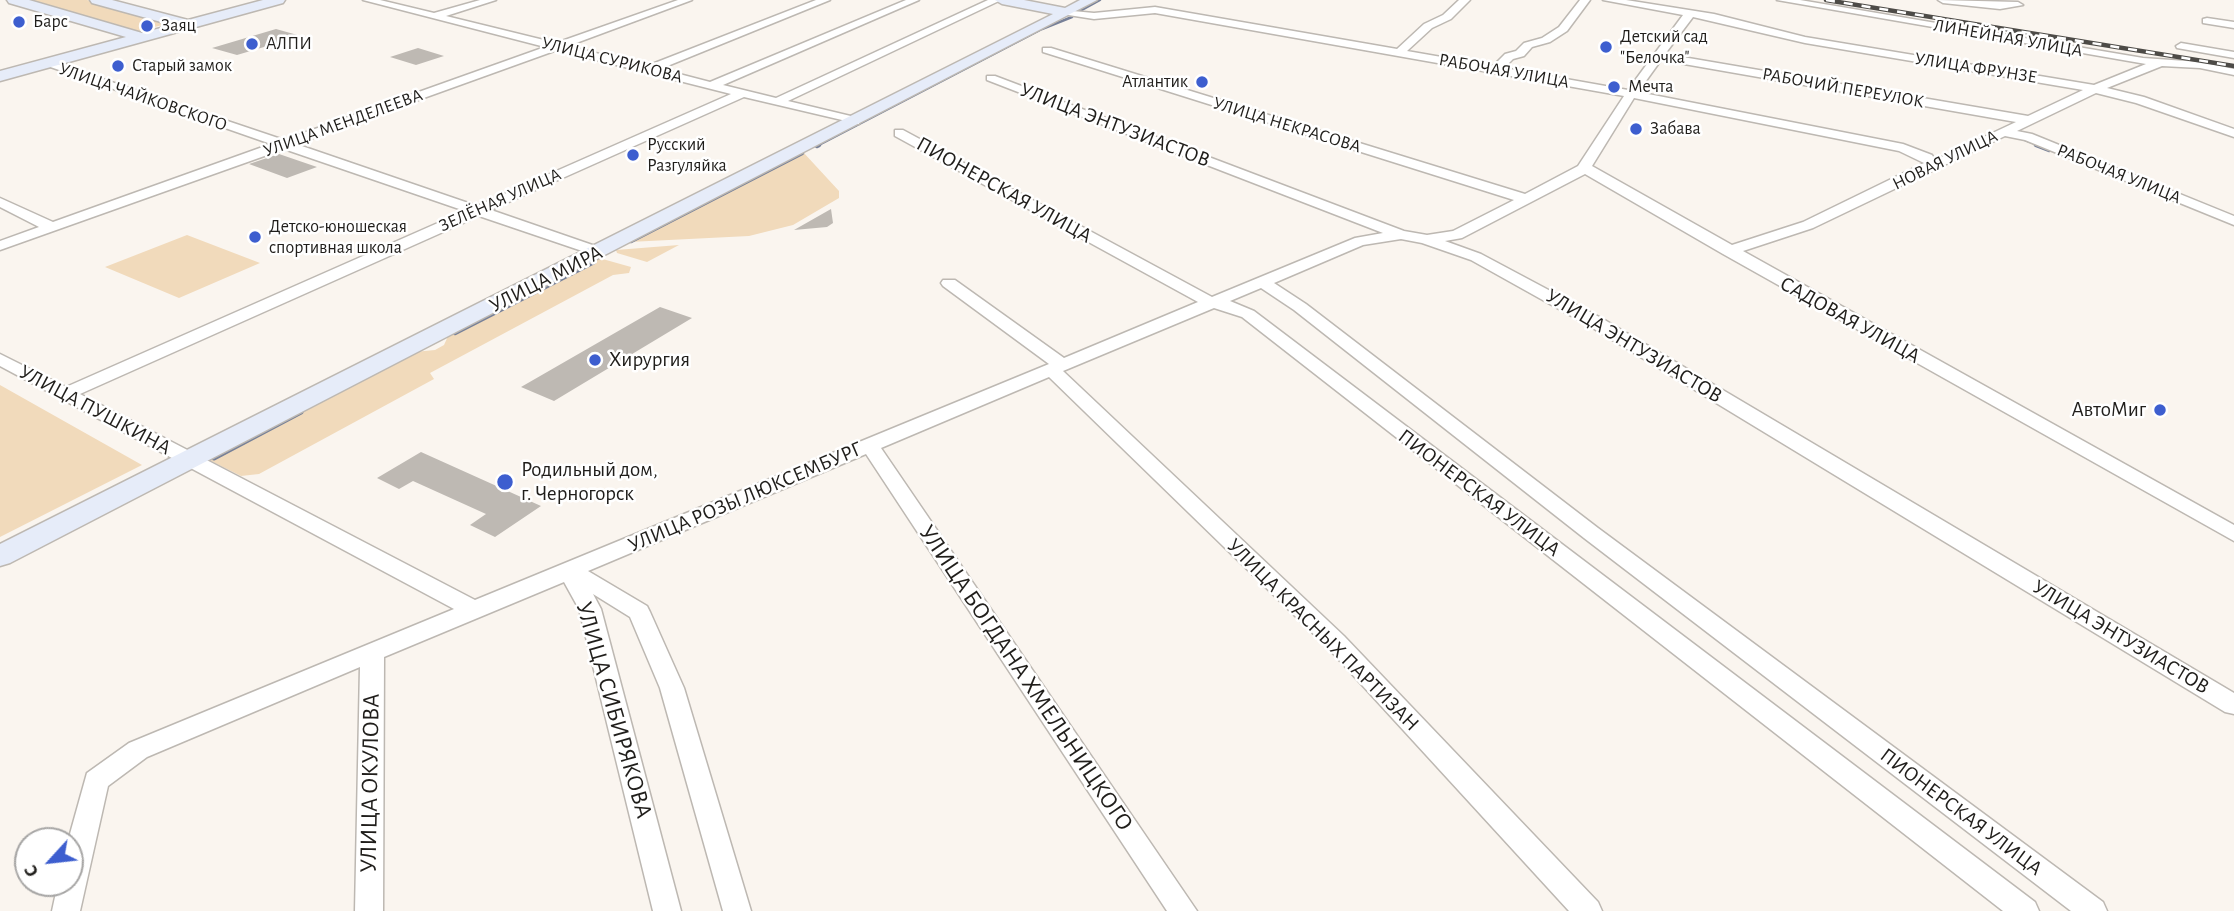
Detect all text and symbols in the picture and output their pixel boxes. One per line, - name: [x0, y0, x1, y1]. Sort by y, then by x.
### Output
- place label: Барс: [33, 11, 68, 33]
- marker: Барс: [11, 14, 27, 30]
- street label: ЛИНЕЙНАЯ УЛИЦА: [1932, 14, 2084, 62]
- place label: Заяц: [161, 15, 196, 37]
- marker: Заяц: [139, 18, 155, 34]
- place label: Детский сад "Белочка": [1620, 26, 1708, 68]
- street label: УЛИЦА СУРИКОВА: [539, 32, 685, 88]
- place label: АЛПИ: [266, 33, 312, 55]
- marker: АЛПИ: [244, 36, 260, 52]
- marker: Детский сад "Белочка": [1598, 39, 1614, 55]
- street label: УЛИЦА ФРУНЗЕ: [1913, 48, 2039, 88]
- street label: РАБОЧАЯ УЛИЦА: [1437, 49, 1571, 93]
- place label: Старый замок: [132, 55, 232, 77]
- street label: УЛИЦА ЧАЙКОВСКОГО: [56, 58, 230, 136]
- marker: Старый замок: [110, 58, 126, 74]
- street label: РАБОЧИЙ ПЕРЕУЛОК: [1760, 63, 1926, 113]
- place label: Атлантик: [1122, 71, 1188, 93]
- marker: Атлантик: [1194, 74, 1210, 90]
- place label: Мечта: [1628, 76, 1673, 98]
- street label: УЛИЦА ЭНТУЗИАСТОВ: [1016, 77, 1214, 173]
- marker: Мечта: [1606, 79, 1622, 95]
- street label: УЛИЦА МЕНДЕЛЕЕВА: [261, 84, 425, 162]
- street label: УЛИЦА НЕКРАСОВА: [1210, 92, 1364, 158]
- place label: Забава: [1650, 118, 1701, 140]
- marker: Забава: [1628, 121, 1644, 137]
- street label: НОВАЯ УЛИЦА: [1889, 125, 2001, 195]
- street label: ПИОНЕРСКАЯ УЛИЦА: [912, 131, 1096, 249]
- place label: Русский Разгуляйка: [647, 134, 727, 176]
- street label: РАБОЧАЯ УЛИЦА: [2054, 139, 2184, 209]
- marker: Русский Разгуляйка: [625, 147, 641, 163]
- street label: ЗЕЛЁНАЯ УЛИЦА: [436, 163, 564, 237]
- place label: Детско-юношеская спортивная школа: [269, 216, 407, 258]
- marker: Детско-юношеская спортивная школа: [247, 229, 263, 245]
- street label: УЛИЦА МИРА: [485, 240, 607, 318]
- street label: САДОВАЯ УЛИЦА: [1776, 271, 1924, 369]
- street label: УЛИЦА ЭНТУЗИАСТОВ: [1541, 283, 1727, 409]
- place label: Хирургия: [609, 347, 690, 373]
- marker: Хирургия: [587, 352, 603, 368]
- street label: УЛИЦА ПУШКИНА: [15, 359, 175, 461]
- place label: АвтоМиг: [2071, 397, 2146, 423]
- marker: АвтоМиг: [2152, 402, 2168, 418]
- street label: ПИОНЕРСКАЯ УЛИЦА: [1393, 424, 1565, 562]
- street label: УЛИЦА РОЗЫ ЛЮКСЕМБУРГ: [624, 436, 866, 558]
- place label: Родильный дом, г. Черногорск: [521, 457, 658, 507]
- marker: Родильный дом, г. Черногорск: [495, 472, 515, 492]
- street label: УЛИЦА БОГДАНА ХМЕЛЬНИЦКОГО: [913, 520, 1139, 836]
- street label: УЛИЦА КРАСНЫХ ПАРТИЗАН: [1221, 533, 1425, 737]
- street label: УЛИЦА ЭНТУЗИАСТОВ: [2028, 574, 2214, 700]
- street label: УЛИЦА СИБИРЯКОВА: [569, 598, 659, 822]
- street label: УЛИЦА ОКУЛОВА: [354, 693, 386, 873]
- street label: ПИОНЕРСКАЯ УЛИЦА: [1875, 743, 2047, 881]
- north arrow: [14, 827, 84, 897]
- text: С: [21, 862, 42, 880]

